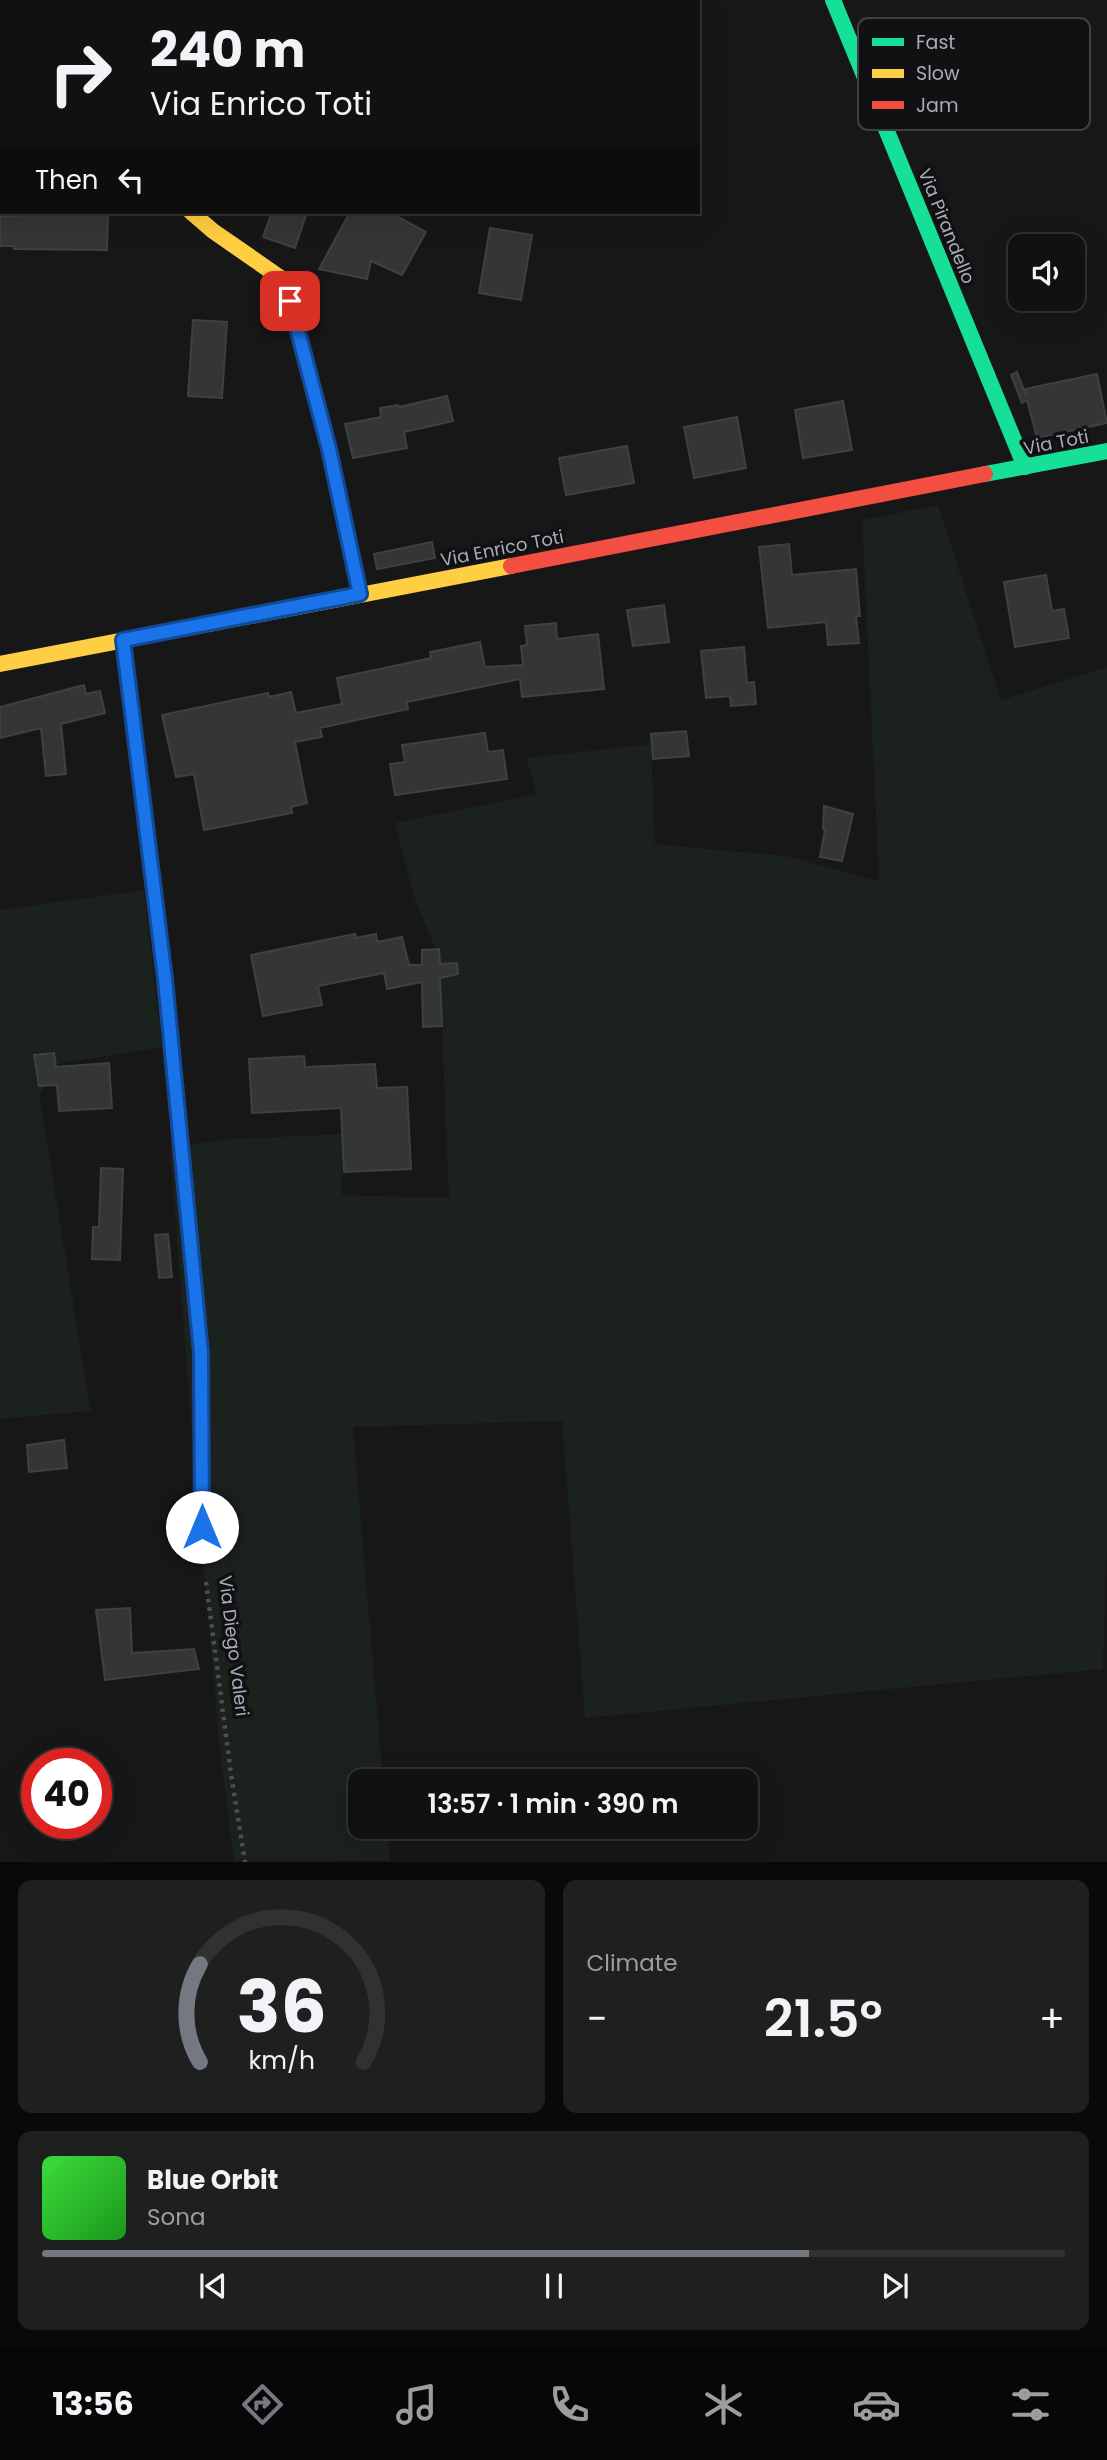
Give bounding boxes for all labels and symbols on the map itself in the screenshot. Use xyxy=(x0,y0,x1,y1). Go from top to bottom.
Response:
legend xyxy=(858,18,1090,130)
text: Fast xyxy=(916,29,955,56)
text: Slow xyxy=(916,60,960,87)
text: Jam xyxy=(916,92,958,119)
street label: Via Pirandello xyxy=(912,165,982,287)
pin xyxy=(260,271,320,331)
street label: Via Toti xyxy=(1021,423,1091,461)
street label: Via Enrico Toti xyxy=(438,524,566,572)
position arrow xyxy=(165,1490,239,1564)
street label: Via Diego Valeri xyxy=(213,1574,255,1718)
speed limit sign: 40 xyxy=(21,1748,112,1839)

